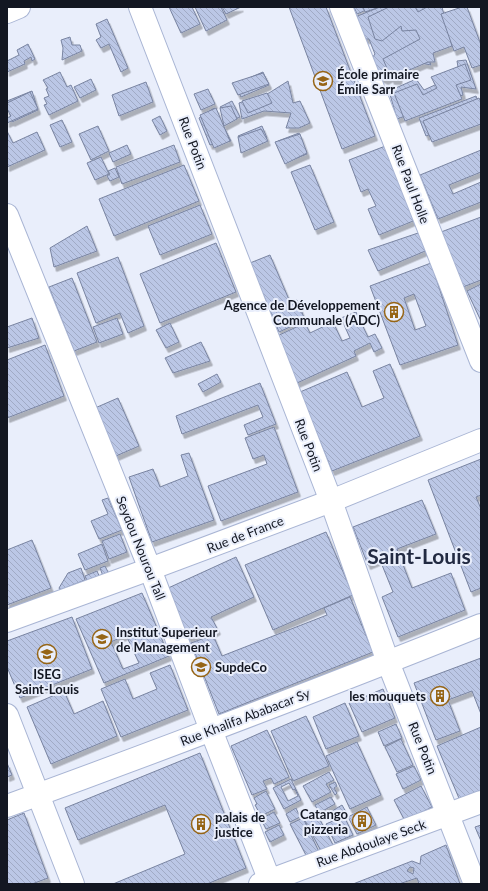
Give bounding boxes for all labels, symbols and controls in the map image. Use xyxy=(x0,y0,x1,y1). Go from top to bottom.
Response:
place label: École primaire Émile Sarr xyxy=(337,66,419,97)
school or university icon: École primaire Émile Sarr xyxy=(312,70,334,92)
street label: Rue Potin xyxy=(176,114,210,172)
street label: Rue Paul Holle xyxy=(389,142,433,226)
place label: Agence de Développement Communale (ADC) xyxy=(223,297,380,328)
building icon: Agence de Développement Communale (ADC) xyxy=(383,301,405,323)
street label: Rue Potin xyxy=(292,416,326,474)
street label: Seydou Nourou Tall xyxy=(113,494,169,602)
street label: Rue de France xyxy=(204,512,286,556)
district label: Saint-Louis xyxy=(367,543,471,568)
place label: Institut Superieur de Management xyxy=(116,624,217,655)
school or university icon: Institut Superieur de Management xyxy=(91,628,113,650)
school or university icon: ISEG Saint-Louis xyxy=(36,643,58,665)
school or university icon: SupdeCo xyxy=(190,656,212,678)
place label: SupdeCo xyxy=(215,659,267,675)
place label: ISEG Saint-Louis xyxy=(15,666,79,697)
street label: Rue Khalifa Ababacar Sy xyxy=(178,685,312,749)
building icon: les mouquets xyxy=(429,685,451,707)
place label: les mouquets xyxy=(349,688,426,704)
street label: Rue Potin xyxy=(405,719,441,777)
place label: Catango pizzeria xyxy=(300,806,349,837)
place label: palais de justice xyxy=(214,809,265,840)
building icon: Catango pizzeria xyxy=(351,810,373,832)
building icon: palais de justice xyxy=(190,813,212,835)
street label: Rue Abdoulaye Seck xyxy=(314,816,428,870)

